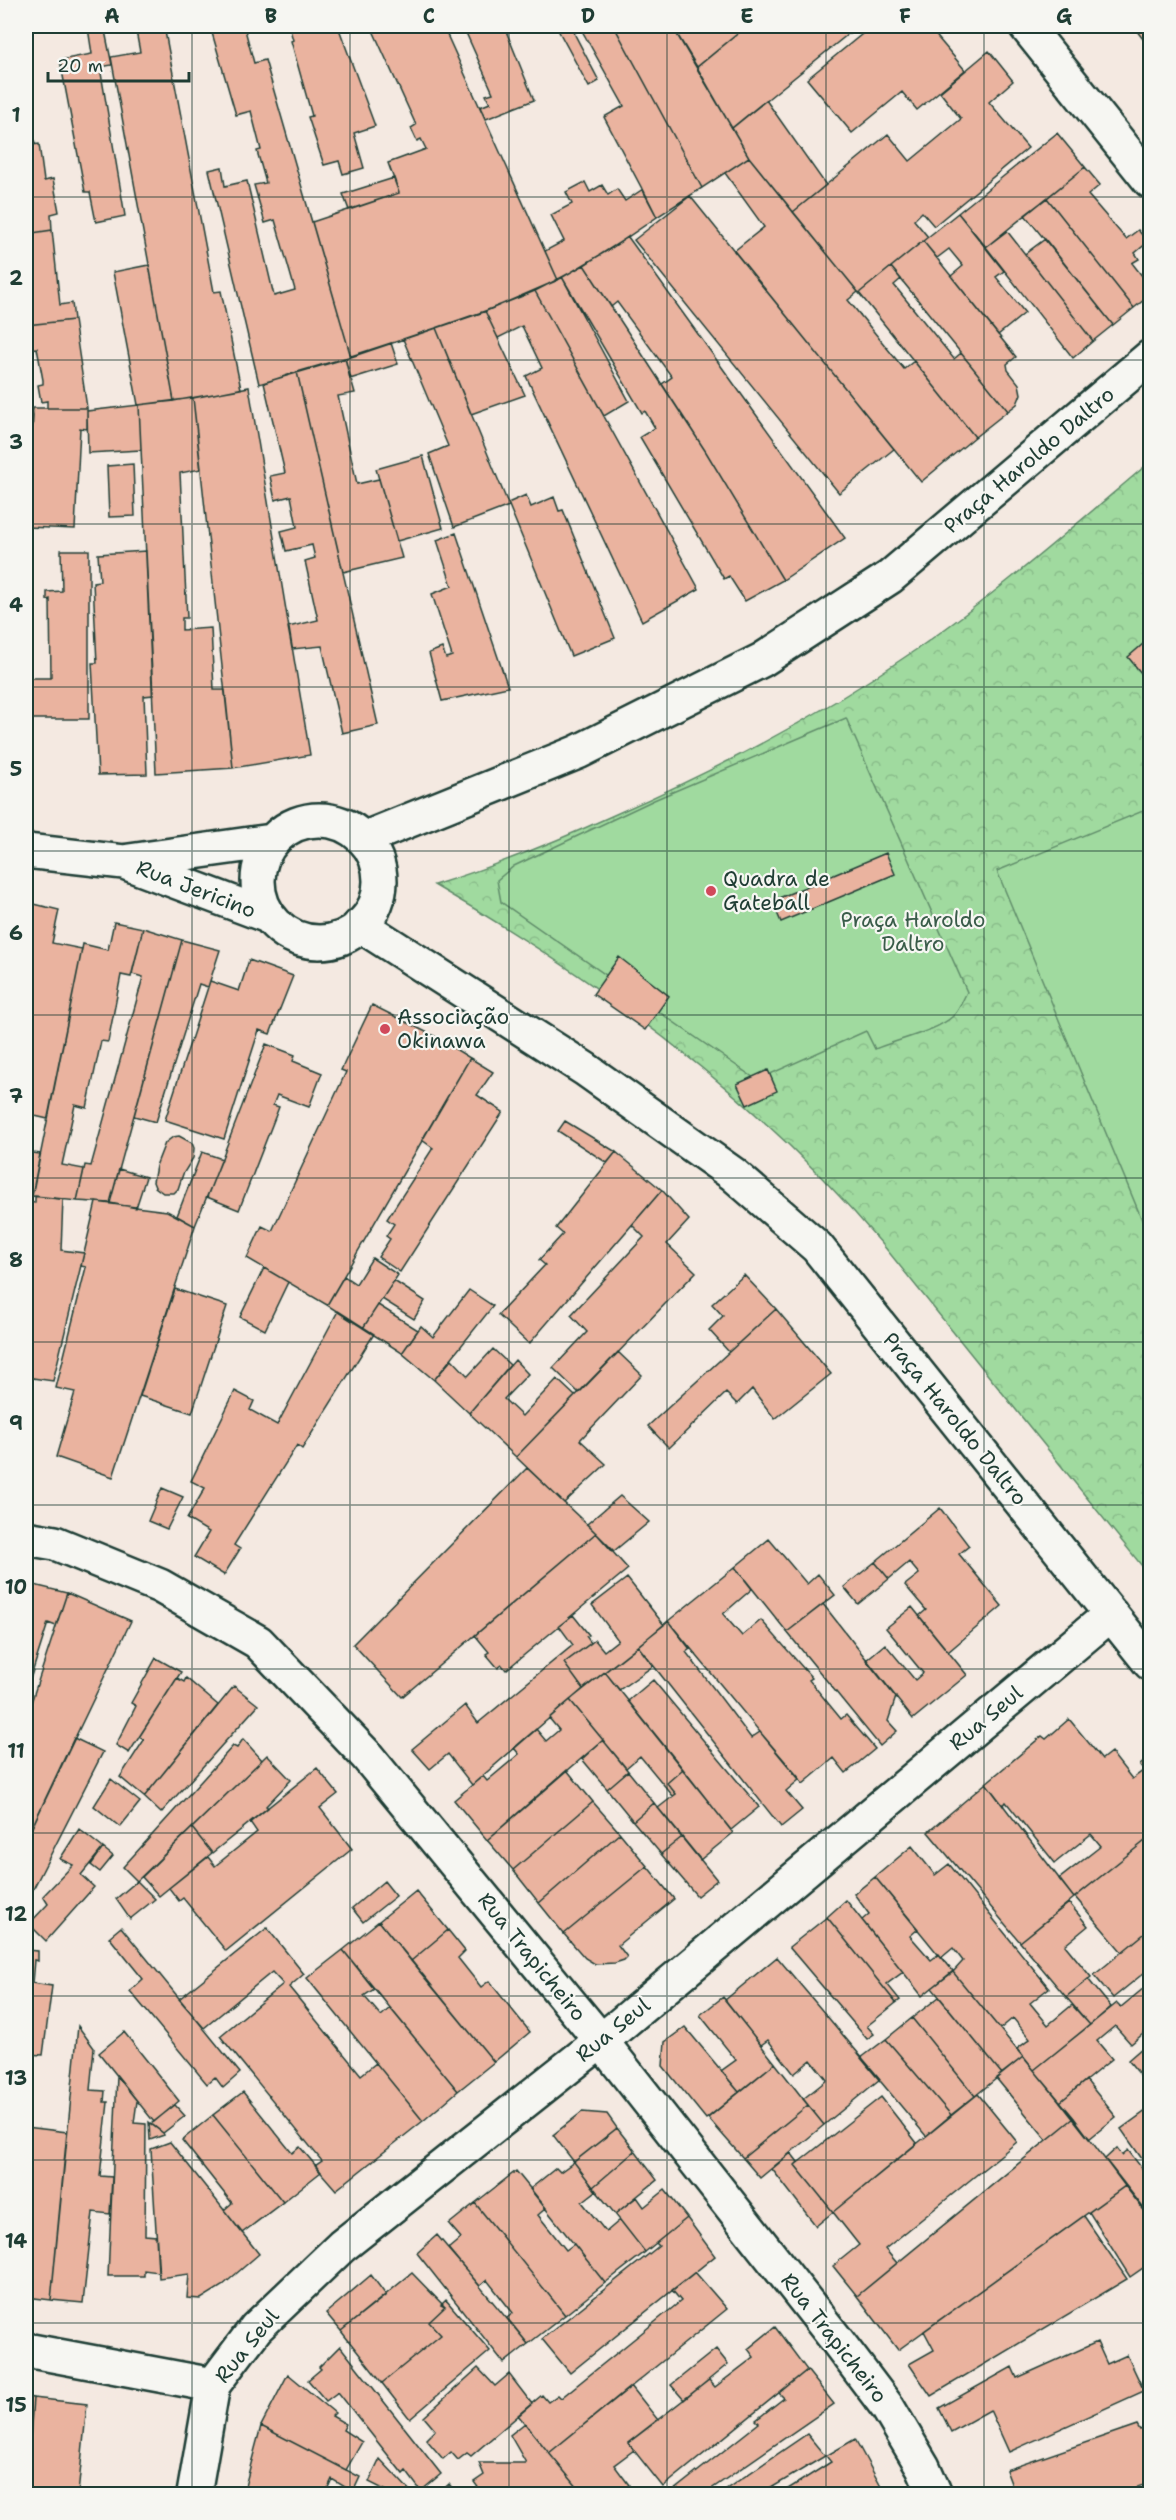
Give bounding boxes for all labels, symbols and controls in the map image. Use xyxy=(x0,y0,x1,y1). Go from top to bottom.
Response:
text: A xyxy=(104,3,120,29)
text: B xyxy=(265,3,277,29)
text: C xyxy=(423,3,435,29)
text: D xyxy=(581,3,595,29)
text: E xyxy=(740,3,754,29)
text: F xyxy=(899,3,911,29)
text: G xyxy=(1056,3,1072,29)
scale bar xyxy=(48,45,189,83)
text: 20 m xyxy=(57,54,103,78)
text: 1 xyxy=(11,102,21,128)
text: 2 xyxy=(9,265,23,291)
street label: Praça Haroldo Daltro xyxy=(938,380,1120,540)
text: 3 xyxy=(9,429,23,455)
text: 4 xyxy=(9,592,23,618)
text: 5 xyxy=(10,756,22,782)
street label: Rua Jericino xyxy=(132,853,260,925)
place label: Quadra de Gateball xyxy=(723,865,830,917)
marker: Quadra de Gateball xyxy=(704,884,718,898)
park label: Praça Haroldo Daltro xyxy=(841,906,985,958)
text: 6 xyxy=(9,920,23,946)
place label: Associação Okinawa xyxy=(397,1003,509,1055)
marker: Associação Okinawa xyxy=(378,1022,392,1036)
text: 7 xyxy=(9,1083,23,1109)
text: 8 xyxy=(9,1247,23,1273)
street label: Praça Haroldo Daltro xyxy=(876,1327,1034,1511)
text: 9 xyxy=(9,1410,23,1436)
text: 10 xyxy=(5,1574,27,1600)
street label: Rua Seul xyxy=(943,1679,1029,1757)
text: 11 xyxy=(7,1738,25,1764)
street label: Rua Trapicheiro xyxy=(471,1887,593,2027)
text: 12 xyxy=(5,1901,27,1927)
street label: Rua Seul xyxy=(570,1991,656,2069)
text: 13 xyxy=(5,2065,27,2091)
text: 14 xyxy=(5,2228,27,2254)
street label: Rua Trapicheiro xyxy=(774,2267,894,2409)
street label: Rua Seul xyxy=(208,2303,286,2389)
text: 15 xyxy=(5,2392,27,2418)

